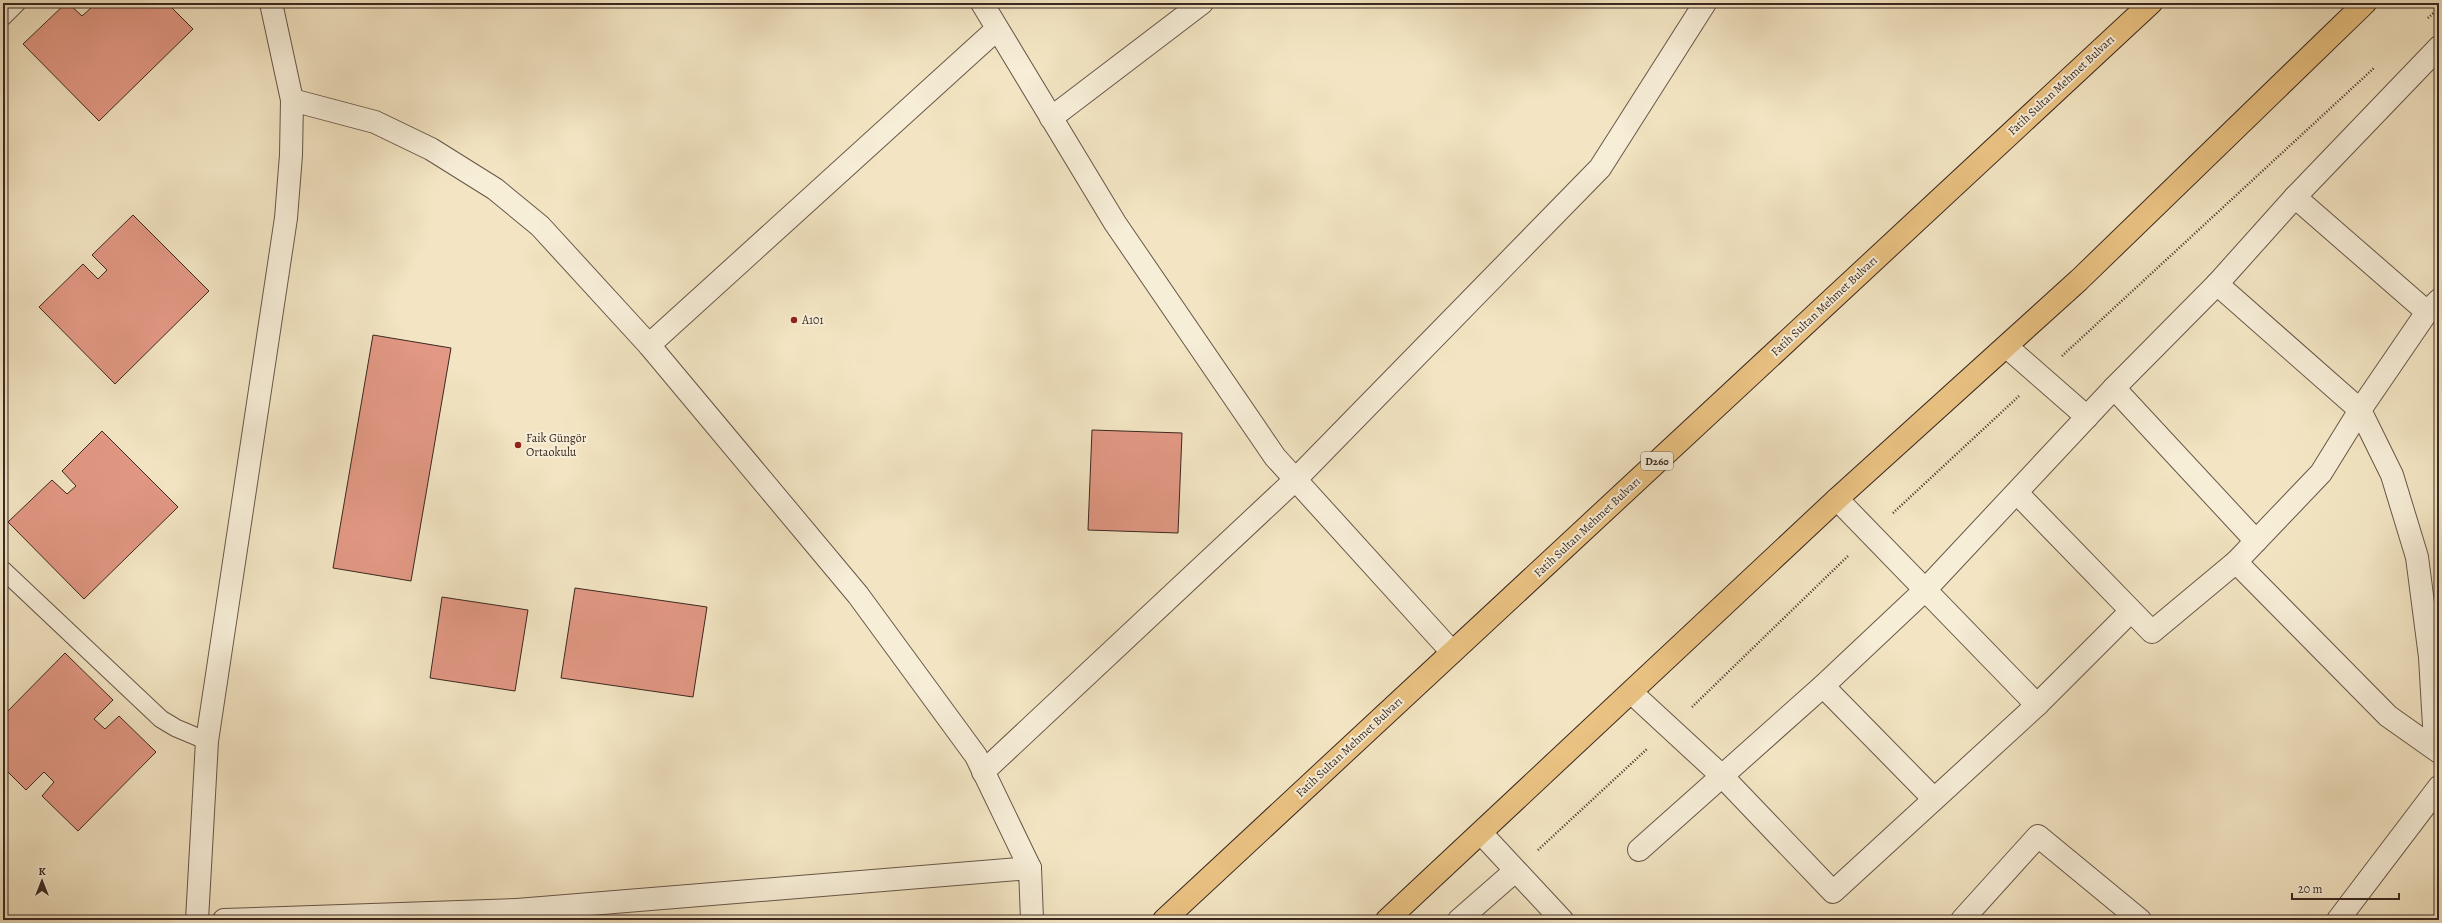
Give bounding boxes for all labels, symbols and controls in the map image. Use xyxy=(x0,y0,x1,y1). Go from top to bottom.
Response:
street label: Fatih Sultan Mehmet Bulvarı xyxy=(2004,31,2118,139)
street label: Fatih Sultan Mehmet Bulvarı xyxy=(1767,252,1881,360)
place label: A101 xyxy=(801,312,824,328)
marker: A101 xyxy=(789,315,799,325)
place label: Faik Güngör Ortaokulu xyxy=(526,430,587,460)
marker: Faik Güngör Ortaokulu xyxy=(513,440,523,450)
road number: D260 xyxy=(1641,452,1673,470)
street label: Fatih Sultan Mehmet Bulvarı xyxy=(1530,473,1644,581)
street label: Fatih Sultan Mehmet Bulvarı xyxy=(1292,693,1406,801)
north arrow xyxy=(22,861,62,901)
text: K xyxy=(38,864,46,879)
scale bar xyxy=(2292,875,2399,901)
text: 20 m xyxy=(2298,881,2322,897)

